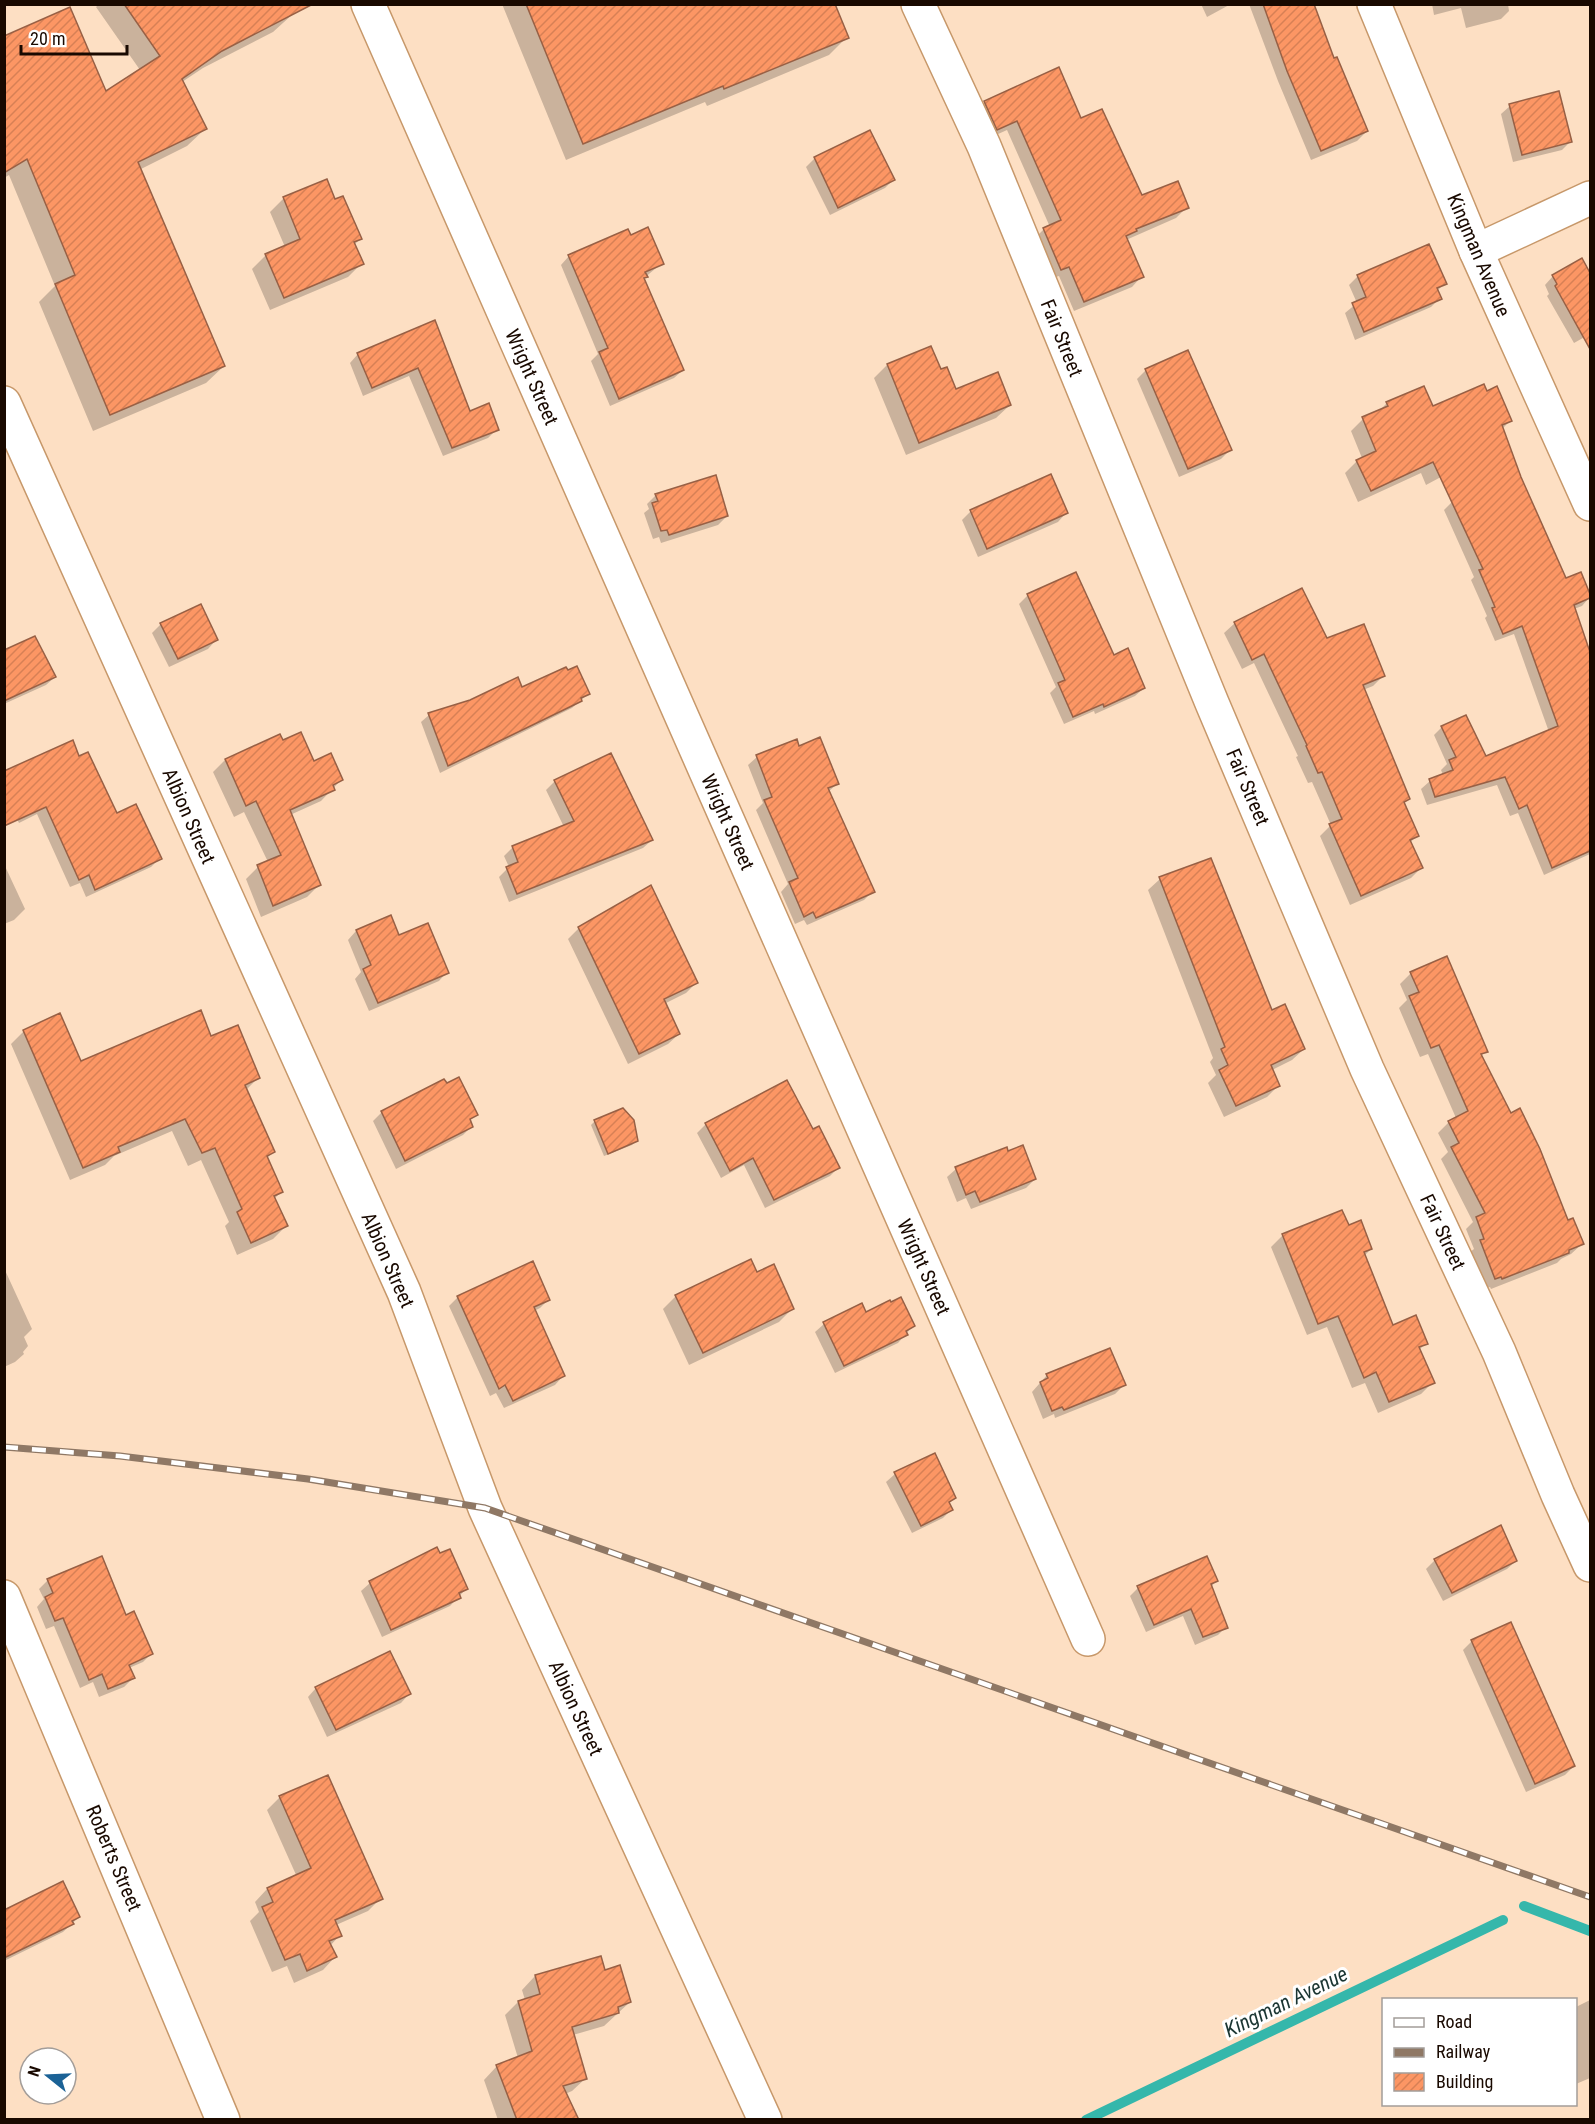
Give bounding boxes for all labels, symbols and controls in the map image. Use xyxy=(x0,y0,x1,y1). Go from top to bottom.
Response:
scale bar xyxy=(21,18,128,56)
text: 20 m xyxy=(30,28,65,49)
street label: Kingman Avenue xyxy=(1442,190,1516,320)
street label: Fair Street xyxy=(1036,296,1088,380)
street label: Wright Street xyxy=(500,325,564,429)
street label: Fair Street xyxy=(1221,745,1275,829)
street label: Albion Street xyxy=(157,765,221,867)
street label: Wright Street xyxy=(696,770,760,874)
street label: Fair Street xyxy=(1415,1190,1471,1274)
street label: Albion Street xyxy=(356,1209,420,1311)
street label: Wright Street xyxy=(892,1215,956,1319)
street label: Albion Street xyxy=(544,1657,608,1759)
street label: Roberts Street xyxy=(81,1801,147,1915)
water label: Kingman Avenue xyxy=(1220,1962,1352,2042)
legend xyxy=(1382,1998,1577,2106)
text: Road xyxy=(1436,2011,1472,2032)
text: Railway xyxy=(1436,2041,1491,2062)
north arrow xyxy=(18,2046,78,2106)
text: N xyxy=(24,2064,45,2079)
text: Building xyxy=(1436,2071,1493,2092)

